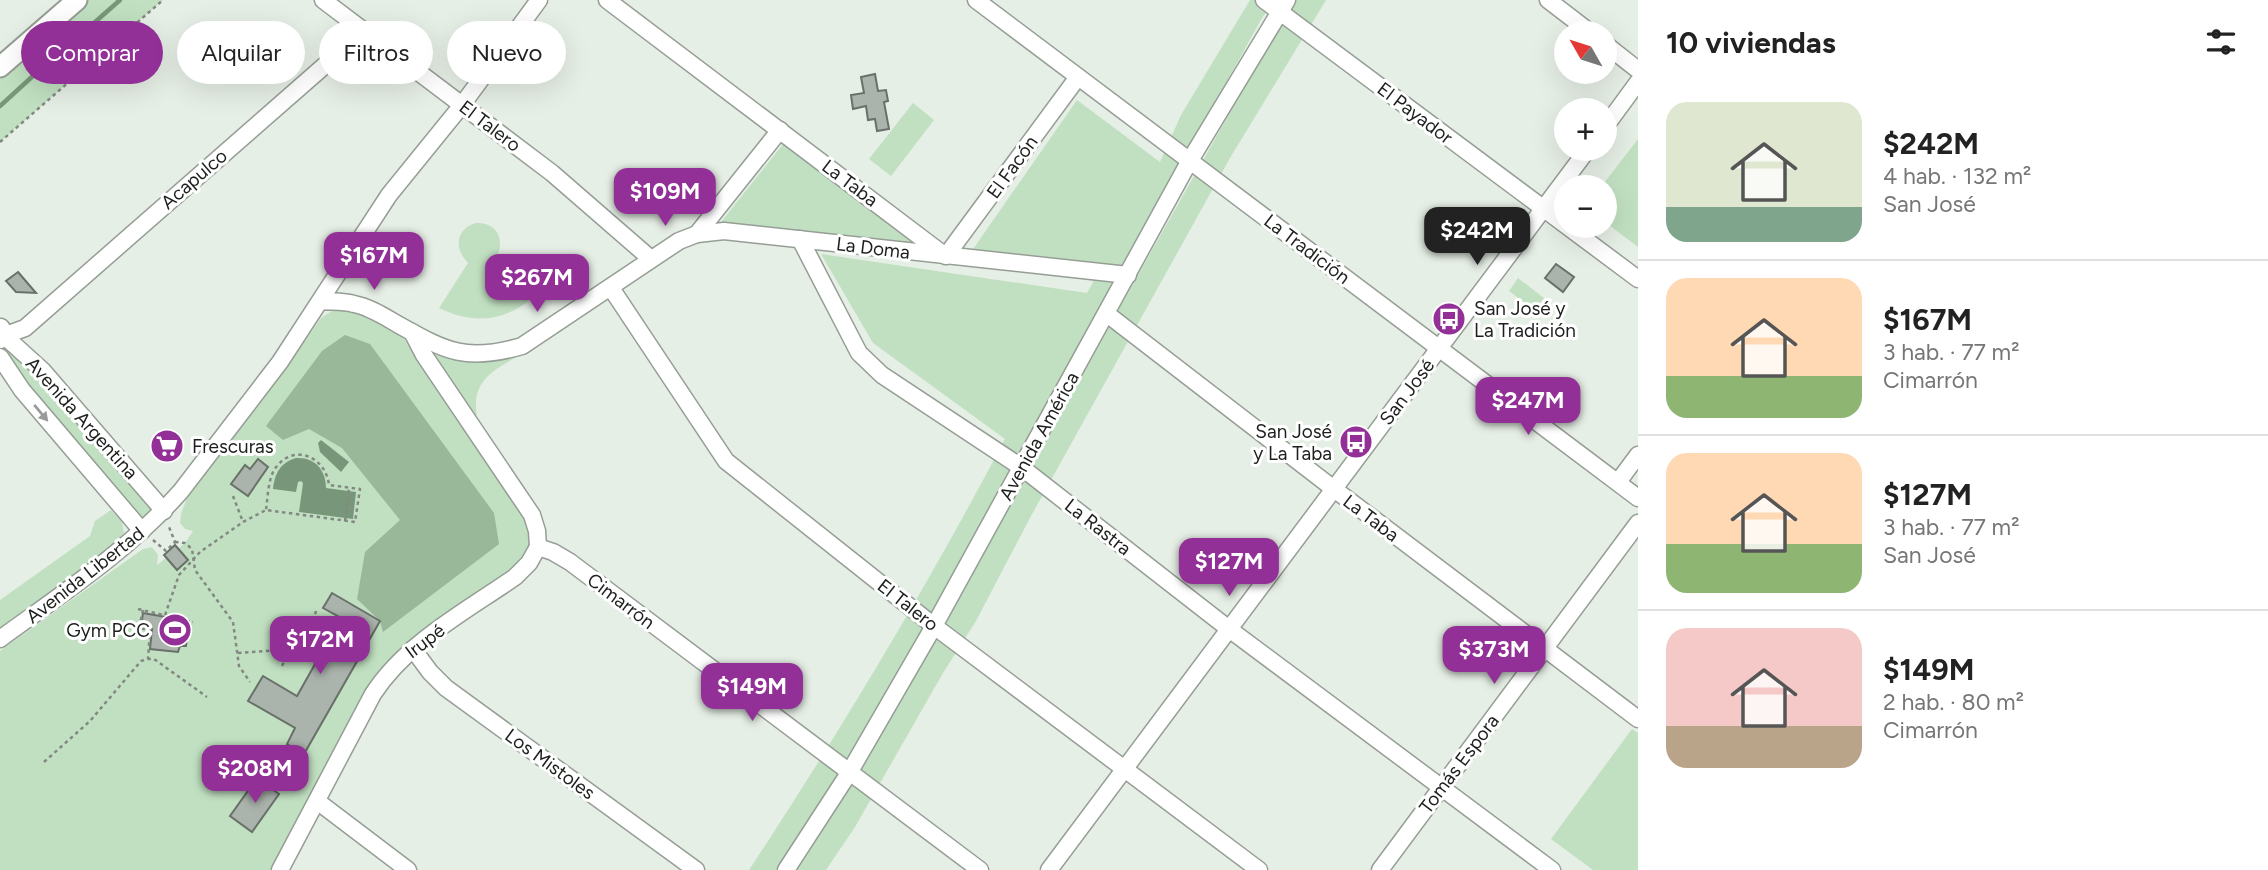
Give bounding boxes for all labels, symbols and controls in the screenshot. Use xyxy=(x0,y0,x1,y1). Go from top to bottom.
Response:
chip: Comprar xyxy=(21,21,163,84)
chip: Alquilar xyxy=(177,21,305,84)
chip: Filtros xyxy=(319,21,433,84)
chip: Nuevo xyxy=(447,21,566,84)
north arrow xyxy=(1554,21,1617,84)
map controls xyxy=(1554,21,1617,238)
icon: filters xyxy=(2202,23,2240,61)
text: 10 viviendas xyxy=(1666,24,1836,61)
street label: El Payador xyxy=(1373,77,1458,149)
street label: El Talero xyxy=(455,95,525,157)
button: + xyxy=(1554,98,1617,161)
text: $242M xyxy=(1883,125,1979,162)
icon: home xyxy=(1722,130,1806,214)
street label: El Facón xyxy=(982,131,1042,203)
street label: Acapulco xyxy=(156,144,232,214)
street label: La Taba xyxy=(817,155,883,211)
text: 4 hab. · 132 m² xyxy=(1883,162,2031,190)
pin: $109M xyxy=(616,168,714,228)
button: − xyxy=(1554,175,1617,238)
text: $109M xyxy=(630,177,700,205)
text: San José xyxy=(1883,190,1976,218)
pin: $242M xyxy=(1428,208,1526,267)
street label: La Tradición xyxy=(1259,209,1355,289)
text: $242M xyxy=(1440,216,1514,244)
pin: $167M xyxy=(325,232,423,292)
street label: La Doma xyxy=(835,232,911,264)
text: $167M xyxy=(340,241,408,269)
pin: $267M xyxy=(488,254,586,314)
text: $267M xyxy=(501,263,573,291)
place label: San José y La Tradición xyxy=(1474,297,1576,342)
bus stop icon: San José y La Tradición xyxy=(1430,300,1468,338)
text: $167M xyxy=(1883,301,1972,338)
icon: home xyxy=(1722,306,1806,390)
text: 3 hab. · 77 m² xyxy=(1883,338,2019,366)
street label: Avenida Argentina xyxy=(21,352,143,484)
street label: San José xyxy=(1375,354,1439,430)
text: Cimarrón xyxy=(1883,366,1978,394)
street label: Avenida América xyxy=(994,368,1084,504)
pin: $247M xyxy=(1479,378,1577,437)
text: $247M xyxy=(1491,386,1565,414)
one-way arrow xyxy=(33,404,48,421)
place label: San José y La Taba xyxy=(1253,420,1332,465)
bus stop icon: San José y La Taba xyxy=(1337,423,1375,461)
supermarket icon: Frescuras xyxy=(148,427,186,465)
place label: Frescuras xyxy=(192,435,274,458)
text: $127M xyxy=(1883,476,1972,513)
icon: home xyxy=(1722,481,1806,565)
street label: La Taba xyxy=(1338,490,1404,546)
street label: La Rastra xyxy=(1060,494,1136,560)
text: 3 hab. · 77 m² xyxy=(1883,513,2019,541)
street label: Avenida Libertad xyxy=(21,522,149,628)
pin: $127M xyxy=(1180,538,1278,598)
text: San José xyxy=(1883,541,1976,569)
text: $127M xyxy=(1195,547,1263,575)
street label: Cimarrón xyxy=(583,568,659,634)
street label: El Talero xyxy=(873,574,943,636)
sports icon: Gym PCC xyxy=(156,611,194,649)
pin: $172M xyxy=(271,616,369,676)
place label: Gym PCC xyxy=(66,619,150,642)
street label: Irupé xyxy=(401,619,449,663)
text: $172M xyxy=(286,625,354,653)
pin: $373M xyxy=(1445,626,1543,686)
text: $373M xyxy=(1459,635,1529,663)
text: $149M xyxy=(1883,651,1974,688)
icon: home xyxy=(1722,656,1806,740)
pin: $149M xyxy=(703,664,801,723)
text: $149M xyxy=(717,672,787,700)
text: 2 hab. · 80 m² xyxy=(1883,688,2024,716)
street label: Tomás Espora xyxy=(1414,710,1504,818)
text: Cimarrón xyxy=(1883,716,1978,744)
street label: Los Mistoles xyxy=(501,724,599,804)
pin: $208M xyxy=(206,746,304,805)
text: $208M xyxy=(218,754,292,782)

